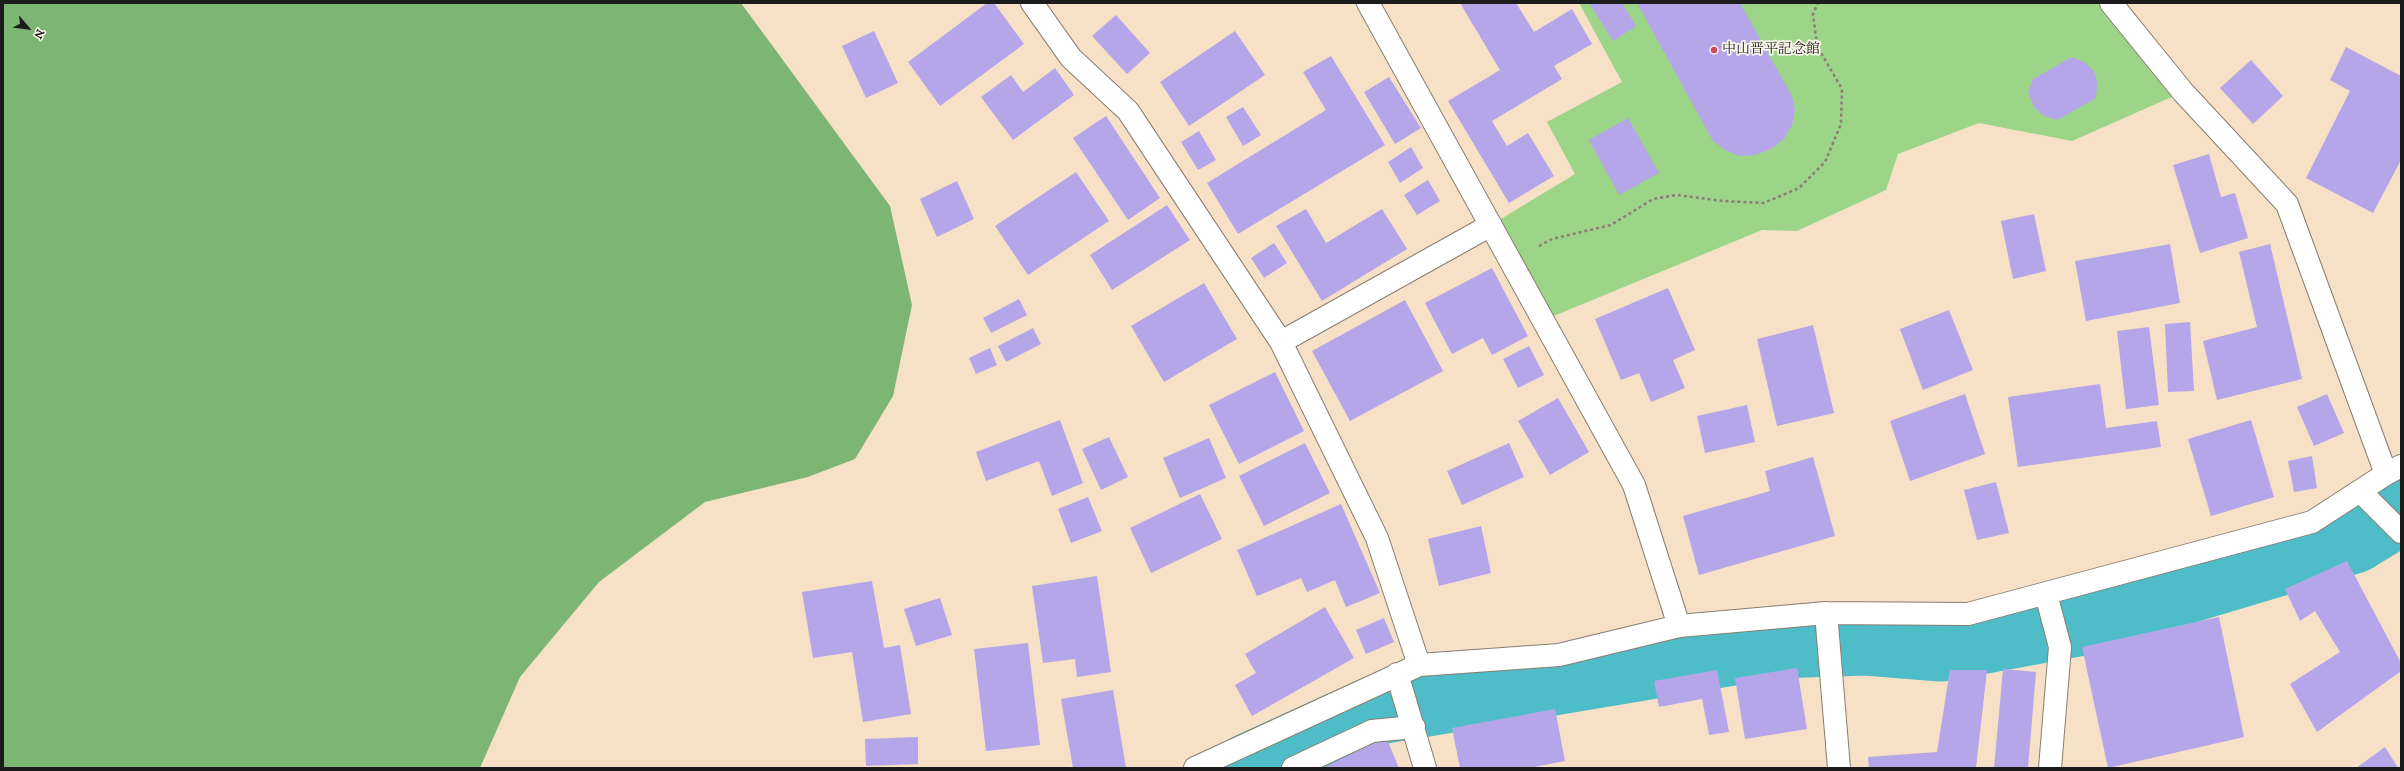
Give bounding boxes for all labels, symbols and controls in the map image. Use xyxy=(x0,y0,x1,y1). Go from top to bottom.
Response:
north arrow xyxy=(8,8,48,48)
text: N xyxy=(30,26,47,41)
place label: 中山晋平記念館 xyxy=(1722,42,1820,58)
marker: 中山晋平記念館 xyxy=(1709,45,1719,55)

